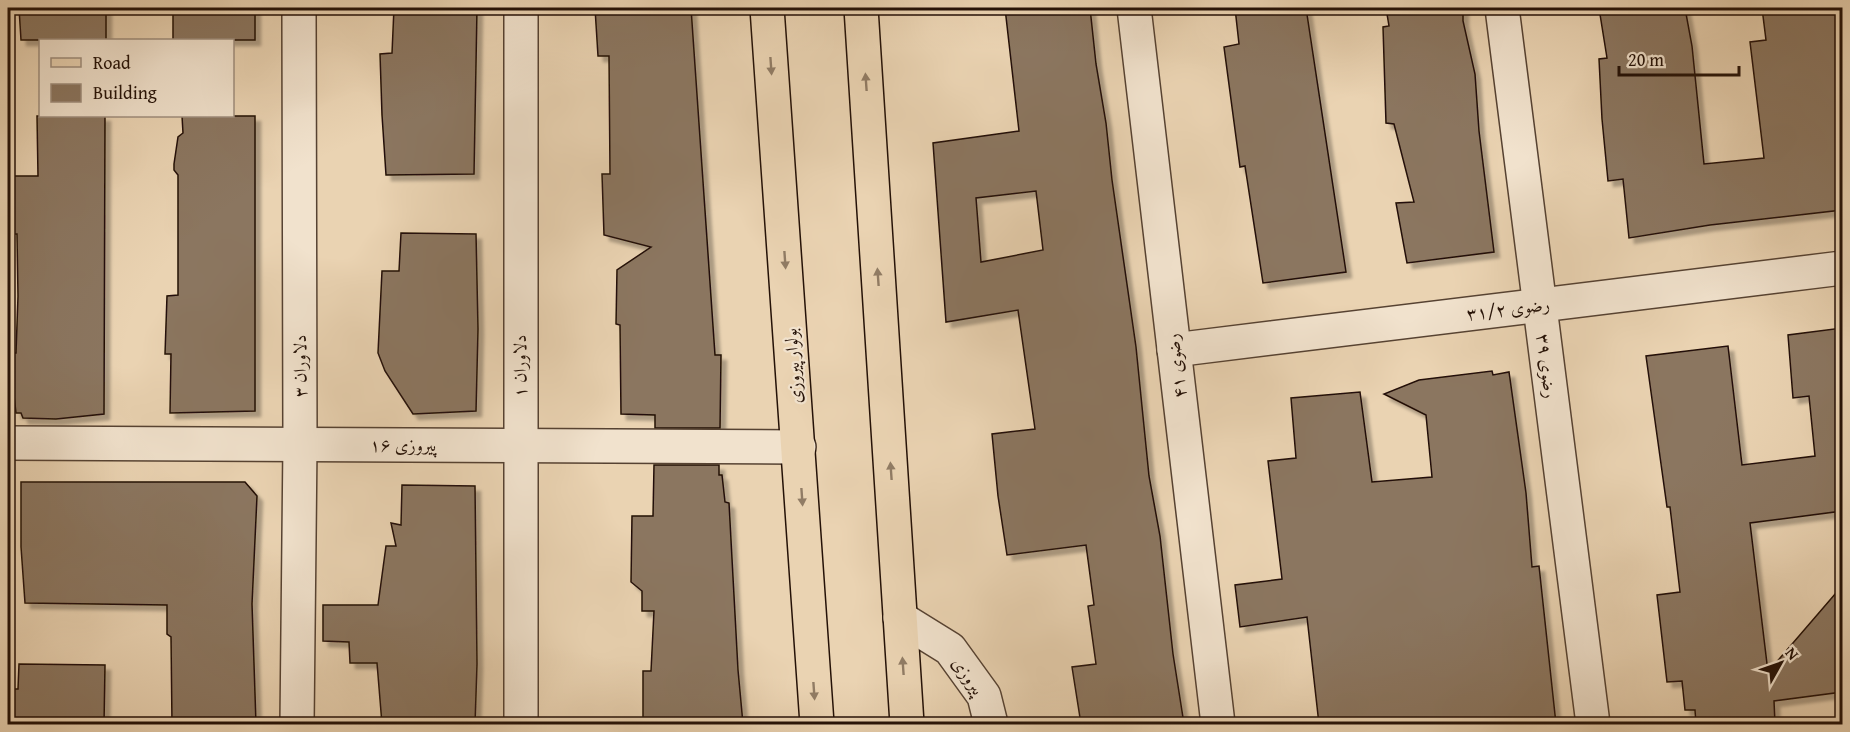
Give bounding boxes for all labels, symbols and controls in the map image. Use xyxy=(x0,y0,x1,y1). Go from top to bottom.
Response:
legend xyxy=(39,39,234,117)
scale bar xyxy=(1619,39,1739,77)
text: 20 m xyxy=(1628,46,1664,73)
text: Road xyxy=(93,49,131,76)
one-way arrow xyxy=(767,56,776,75)
one-way arrow xyxy=(861,73,871,92)
text: Building xyxy=(93,79,157,106)
one-way arrow xyxy=(781,251,790,270)
one-way arrow xyxy=(874,267,883,286)
street label: رضوی ۳۱/۲ xyxy=(1465,290,1551,327)
street label: بولوار پیروزی xyxy=(776,327,809,405)
street label: رضوی ۴۱ xyxy=(1158,332,1193,400)
street label: رضوی ۳۹ xyxy=(1530,332,1565,400)
street label: دلاوران ۳ xyxy=(286,335,313,397)
street label: دلاوران ۱ xyxy=(506,335,533,397)
street label: پیروزی ۱۶ xyxy=(370,431,438,458)
one-way arrow xyxy=(886,462,895,481)
one-way arrow xyxy=(797,487,807,506)
north arrow xyxy=(1751,633,1811,693)
text: N xyxy=(1780,642,1805,665)
street label: پیروزی xyxy=(945,651,992,702)
one-way arrow xyxy=(898,657,908,676)
one-way arrow xyxy=(810,682,819,701)

